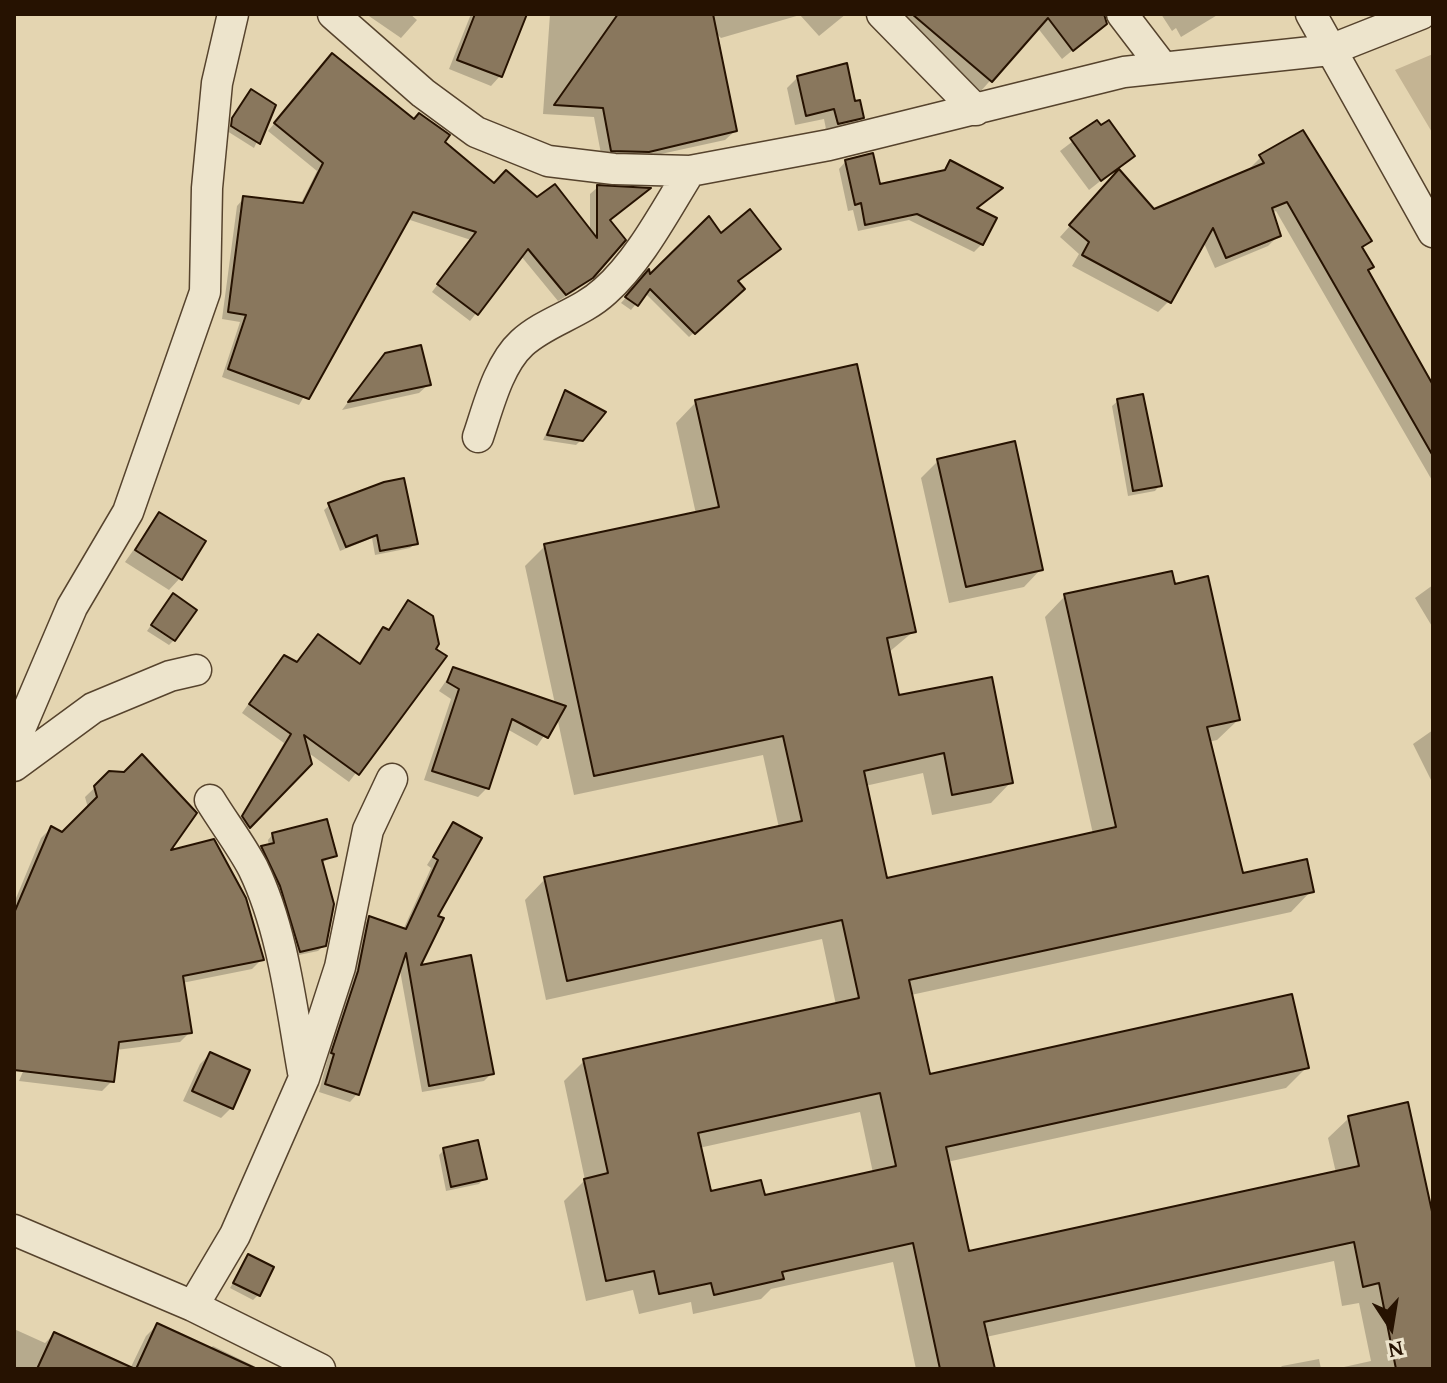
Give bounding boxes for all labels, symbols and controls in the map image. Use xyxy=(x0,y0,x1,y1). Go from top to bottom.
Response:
north arrow xyxy=(1351,1287,1431,1367)
text: N xyxy=(1385,1333,1407,1368)

